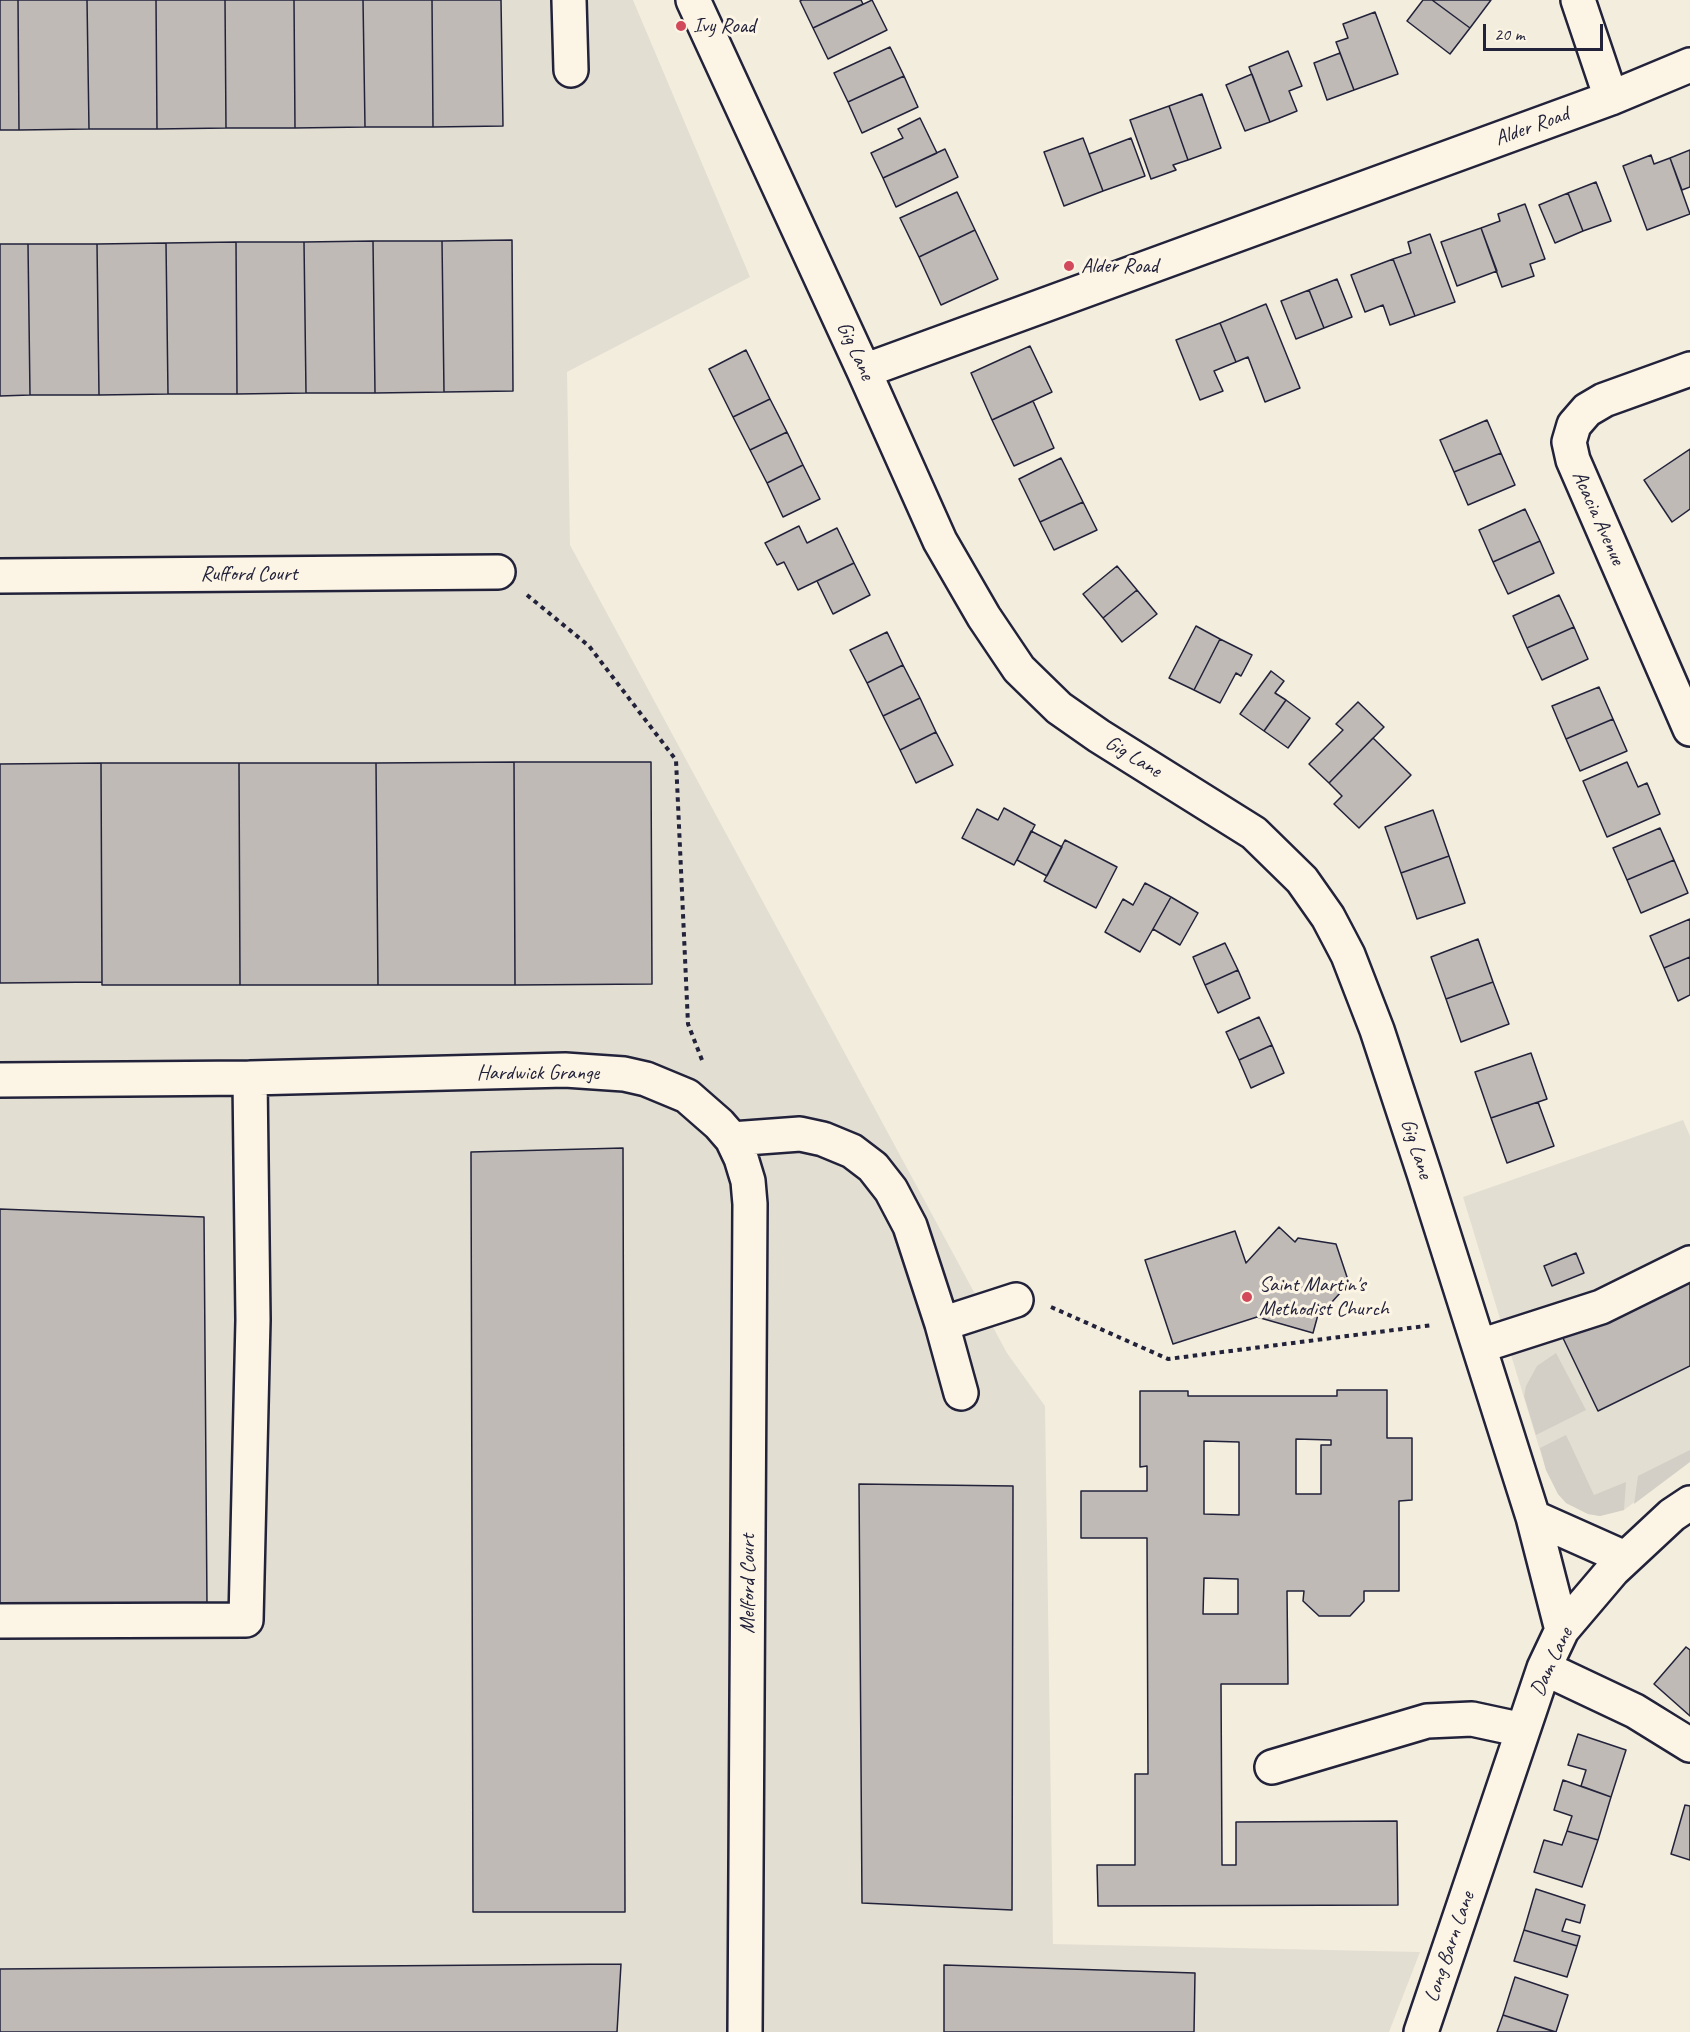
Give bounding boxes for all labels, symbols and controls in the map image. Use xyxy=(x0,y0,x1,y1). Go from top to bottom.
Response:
scale bar xyxy=(1486,12,1606,50)
place label: Ivy Road xyxy=(693,13,755,39)
marker: Ivy Road xyxy=(674,19,688,33)
text: 20 m xyxy=(1494,23,1525,45)
street label: Alder Road xyxy=(1492,102,1572,152)
place label: Alder Road xyxy=(1081,253,1158,279)
marker: Alder Road xyxy=(1062,259,1076,273)
street label: Gig Lane xyxy=(831,318,879,384)
street label: Acacia Avenue xyxy=(1566,467,1630,569)
street label: Rufford Court xyxy=(201,561,297,587)
street label: Gig Lane xyxy=(1100,730,1166,784)
street label: Hardwick Grange xyxy=(477,1060,599,1086)
street label: Gig Lane xyxy=(1395,1116,1437,1182)
place label: Saint Martin's Methodist Church xyxy=(1259,1272,1389,1322)
marker: Saint Martin's Methodist Church xyxy=(1240,1290,1254,1304)
street label: Melford Court xyxy=(735,1534,761,1634)
street label: Dam Lane xyxy=(1525,1624,1579,1700)
street label: Long Barn Lane xyxy=(1419,1889,1481,2005)

